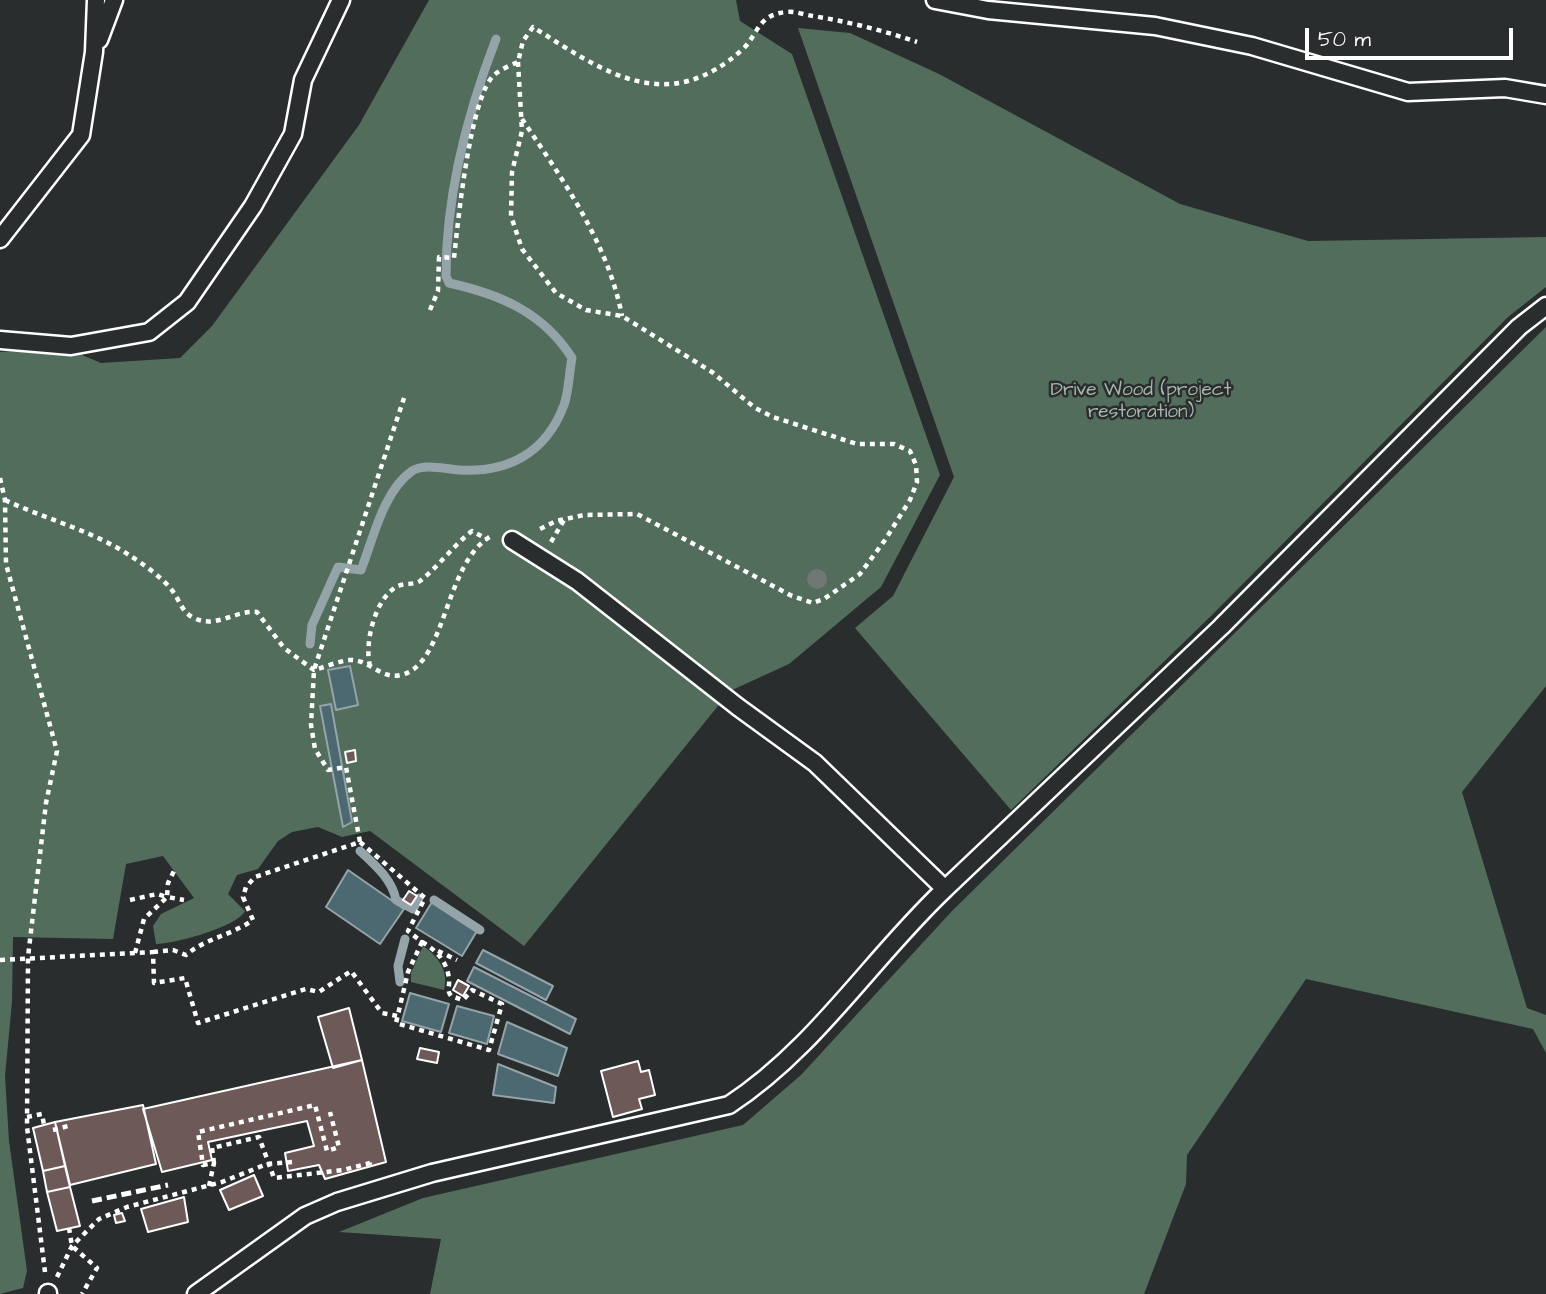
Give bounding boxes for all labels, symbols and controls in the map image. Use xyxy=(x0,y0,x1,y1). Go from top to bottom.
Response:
scale bar xyxy=(1308,14,1516,58)
text: 50 m xyxy=(1318,25,1371,54)
park label: Drive Wood (project restoration) xyxy=(1051,380,1231,424)

